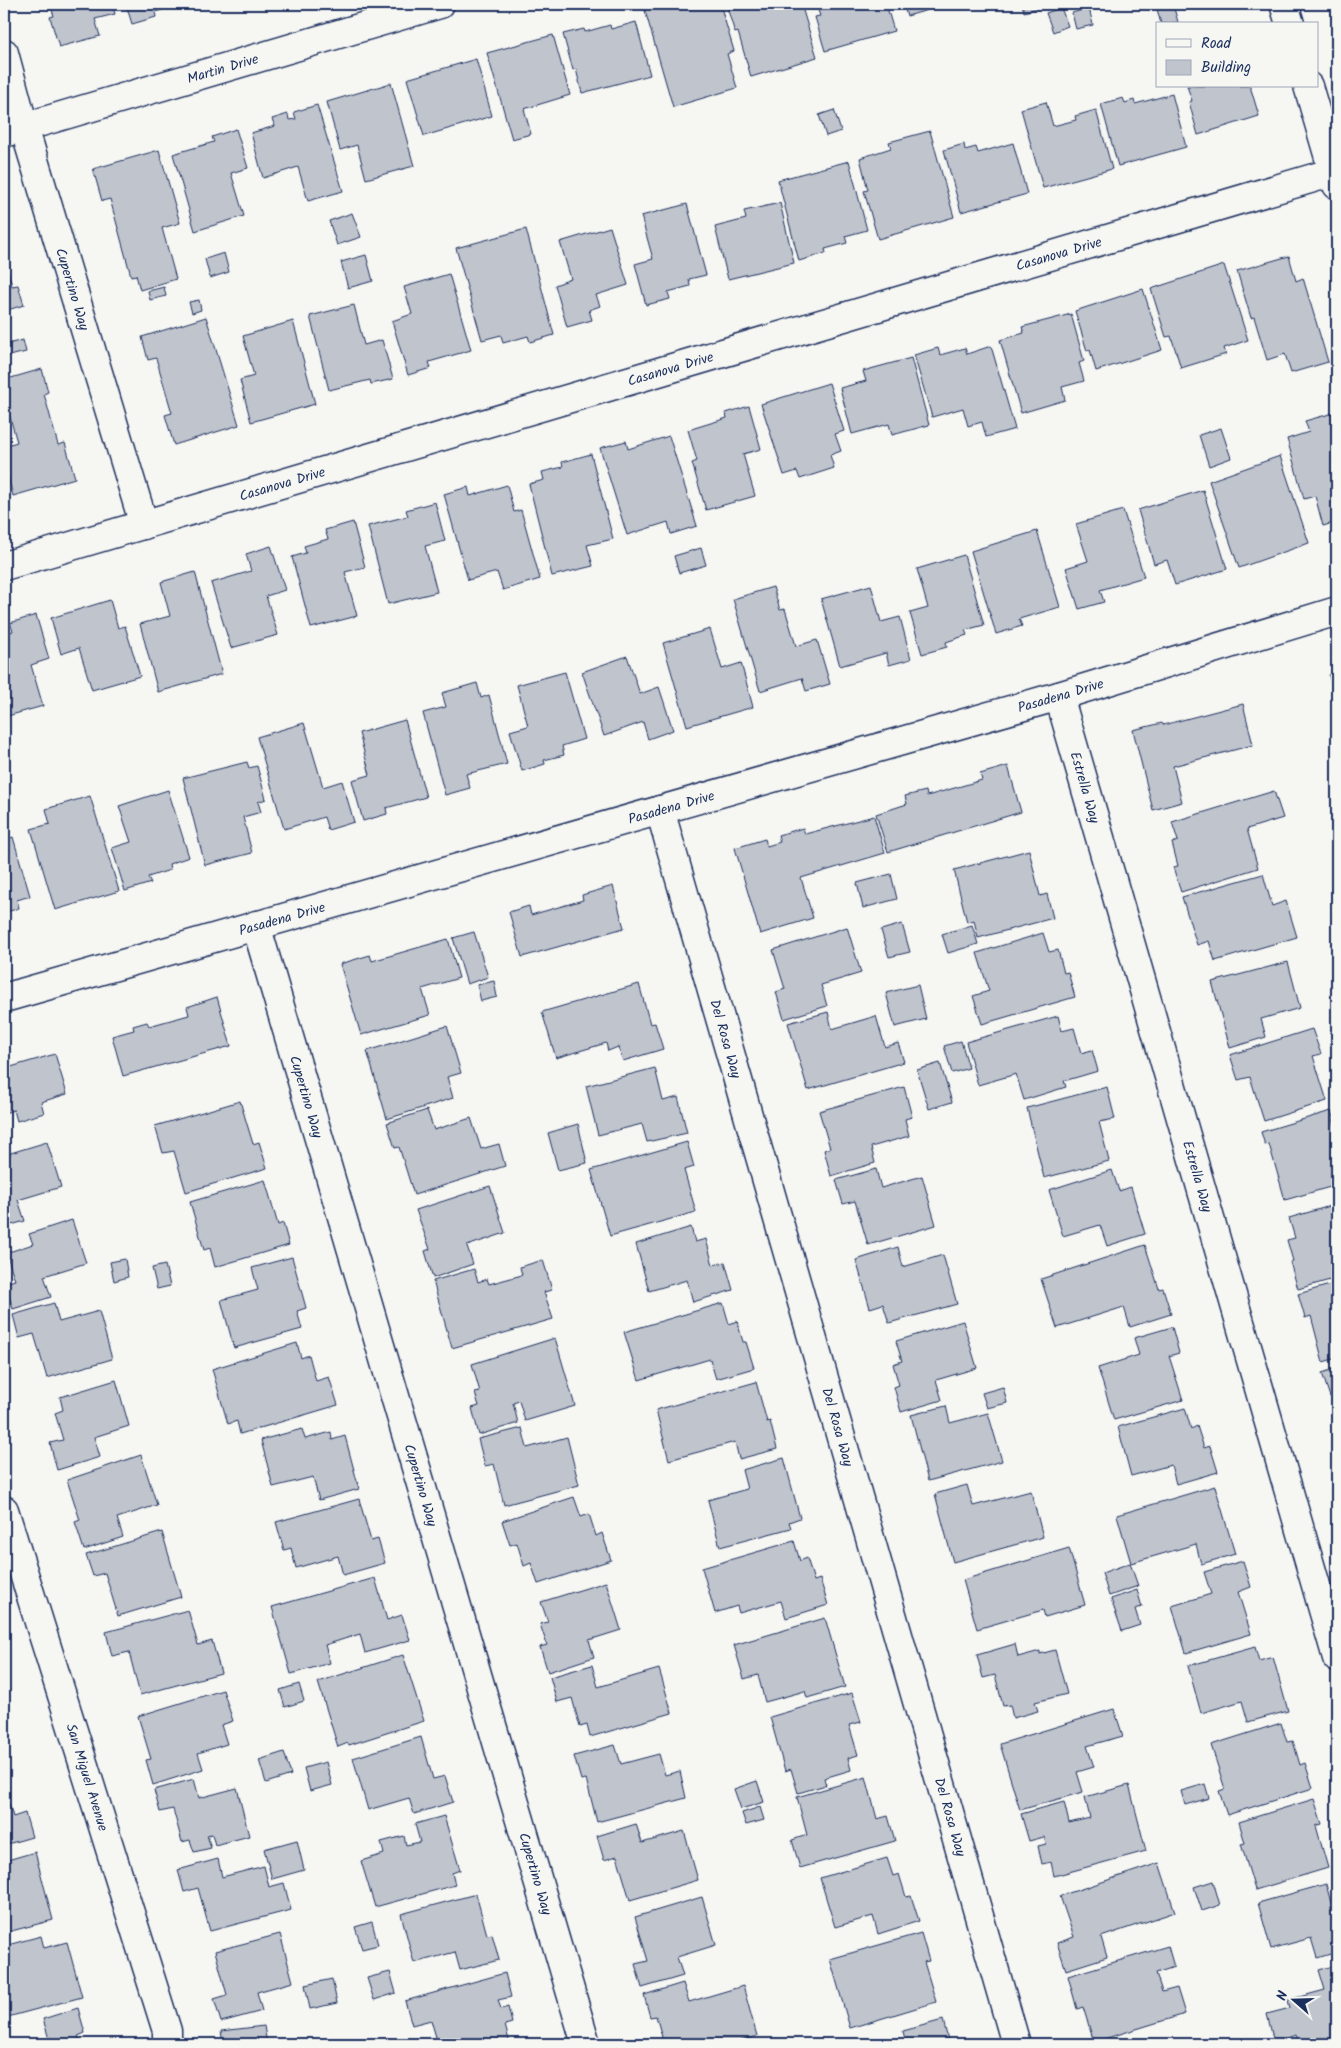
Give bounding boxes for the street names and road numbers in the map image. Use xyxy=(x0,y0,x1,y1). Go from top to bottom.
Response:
street label: Martin Drive xyxy=(185,48,262,90)
street label: Casanova Drive xyxy=(1013,231,1105,278)
street label: Cupertino Way xyxy=(49,246,95,334)
street label: Casanova Drive xyxy=(625,346,717,393)
street label: Casanova Drive xyxy=(237,461,329,508)
street label: Pasadena Drive xyxy=(1015,673,1107,719)
street label: Estrella Way xyxy=(1064,749,1105,826)
street label: Pasadena Drive xyxy=(626,785,718,831)
street label: Pasadena Drive xyxy=(236,896,329,942)
street label: Del Rosa Way xyxy=(703,997,747,1081)
street label: Cupertino Way xyxy=(283,1053,328,1141)
street label: Estrella Way xyxy=(1176,1138,1218,1216)
street label: Del Rosa Way xyxy=(815,1385,859,1470)
street label: Cupertino Way xyxy=(398,1442,443,1530)
street label: San Miguel Avenue xyxy=(60,1721,114,1835)
street label: Del Rosa Way xyxy=(928,1775,971,1860)
street label: Cupertino Way xyxy=(512,1830,557,1918)

